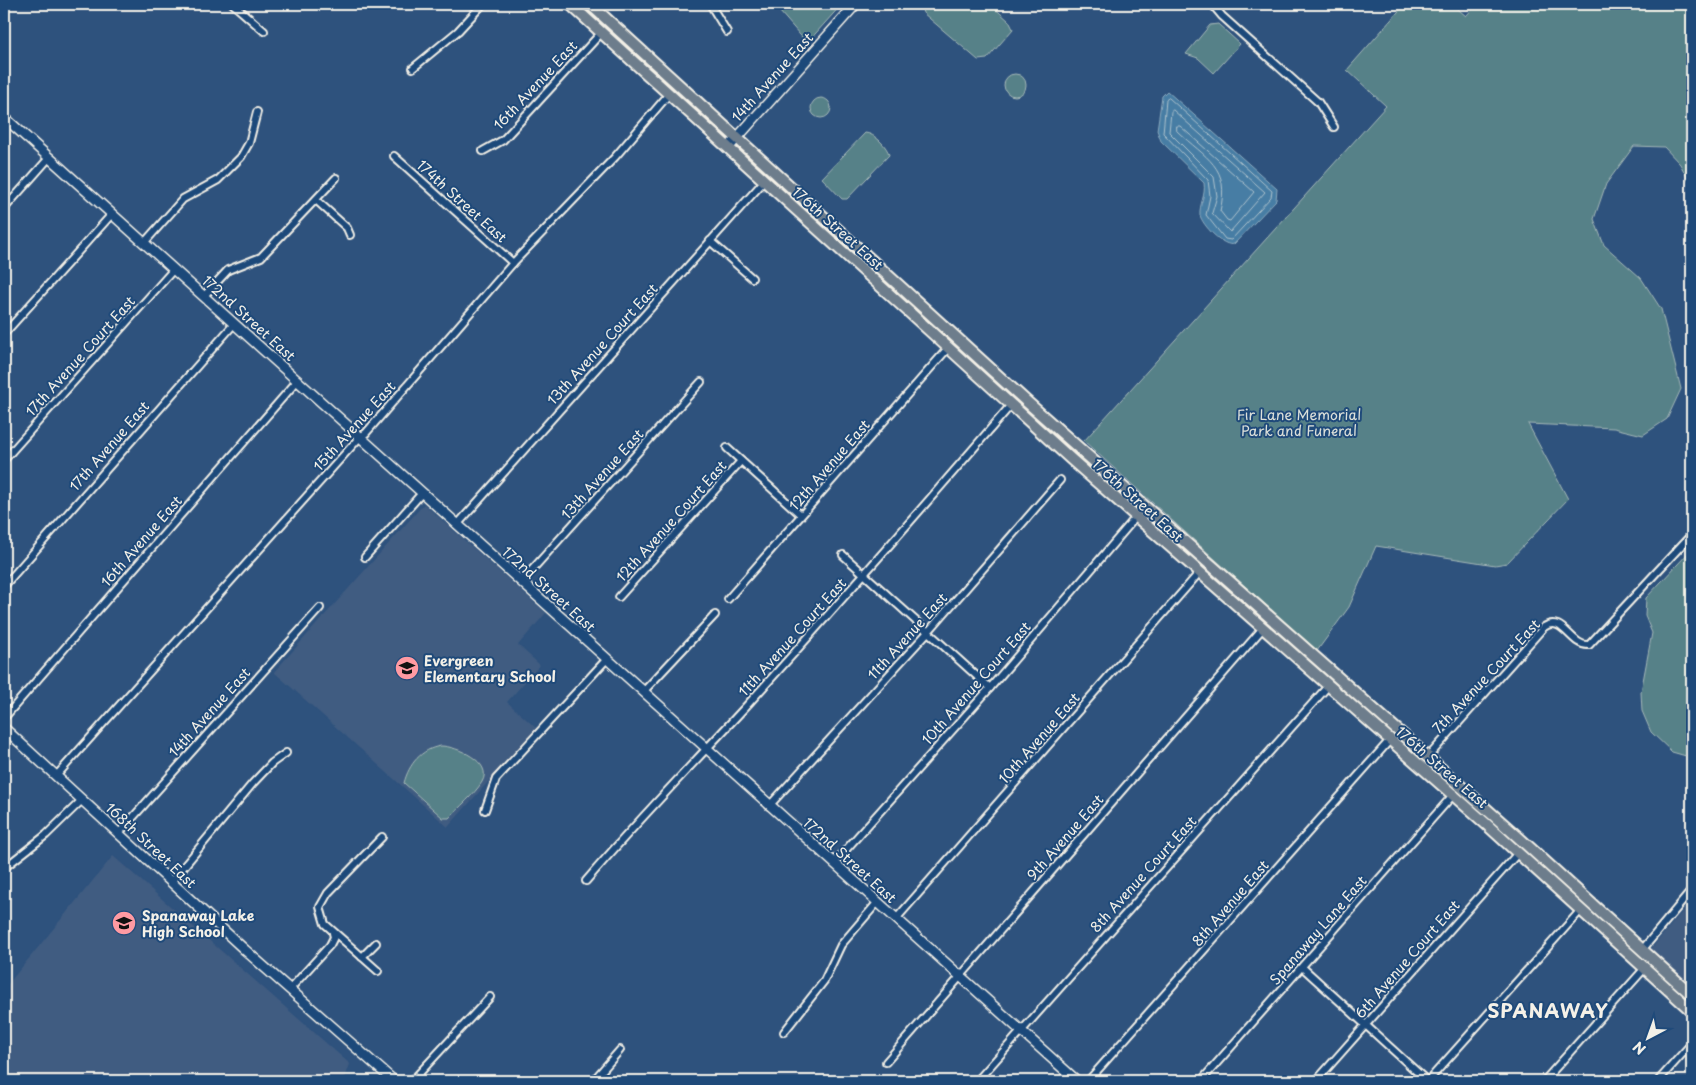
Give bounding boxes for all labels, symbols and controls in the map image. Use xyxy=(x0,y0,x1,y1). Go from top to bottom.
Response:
street label: 14th Avenue East xyxy=(726,27,818,126)
street label: 16th Avenue East xyxy=(488,35,582,134)
street label: 174th Street East xyxy=(412,155,512,248)
street label: 176th Street East xyxy=(788,181,889,275)
street label: 172nd Street East xyxy=(198,270,301,366)
street label: 13th Avenue Court East xyxy=(542,278,663,409)
street label: 17th Avenue Court East xyxy=(20,291,140,421)
street label: 15th Avenue East xyxy=(308,376,400,476)
street label: 17th Avenue East xyxy=(64,396,154,496)
park label: Fir Lane Memorial Park and Funeral xyxy=(1237,404,1361,441)
street label: 12th Avenue East xyxy=(783,415,875,515)
street label: 13th Avenue East xyxy=(556,424,649,524)
street label: 176th Street East xyxy=(1088,453,1189,547)
street label: 12th Avenue Court East xyxy=(611,455,732,586)
street label: 16th Avenue East xyxy=(95,490,187,591)
street label: 172nd Street East xyxy=(498,541,601,637)
street label: 11th Avenue Court East xyxy=(733,573,851,701)
street label: 11th Avenue East xyxy=(862,588,952,684)
street label: 7th Avenue Court East xyxy=(1427,614,1545,738)
street label: 10th Avenue Court East xyxy=(917,617,1036,749)
place label: Evergreen Elementary School xyxy=(424,650,556,687)
school or university icon: Evergreen Elementary School xyxy=(394,655,420,681)
street label: 14th Avenue East xyxy=(163,662,255,761)
street label: 10th Avenue East xyxy=(993,688,1085,788)
street label: 176th Street East xyxy=(1391,721,1493,813)
street label: 9th Avenue East xyxy=(1022,789,1109,885)
street label: 168th Street East xyxy=(101,797,201,893)
street label: 8th Avenue Court East xyxy=(1085,811,1201,937)
street label: 172nd Street East xyxy=(799,812,902,908)
street label: 8th Avenue East xyxy=(1187,855,1274,951)
street label: Spanaway Lane East xyxy=(1265,870,1372,989)
street label: 6th Avenue Court East xyxy=(1350,895,1465,1023)
place label: Spanaway Lake High School xyxy=(142,905,255,942)
school or university icon: Spanaway Lake High School xyxy=(111,910,137,936)
district label: SPANAWAY xyxy=(1487,996,1609,1024)
north arrow xyxy=(1624,1012,1674,1062)
text: N xyxy=(1628,1037,1650,1060)

